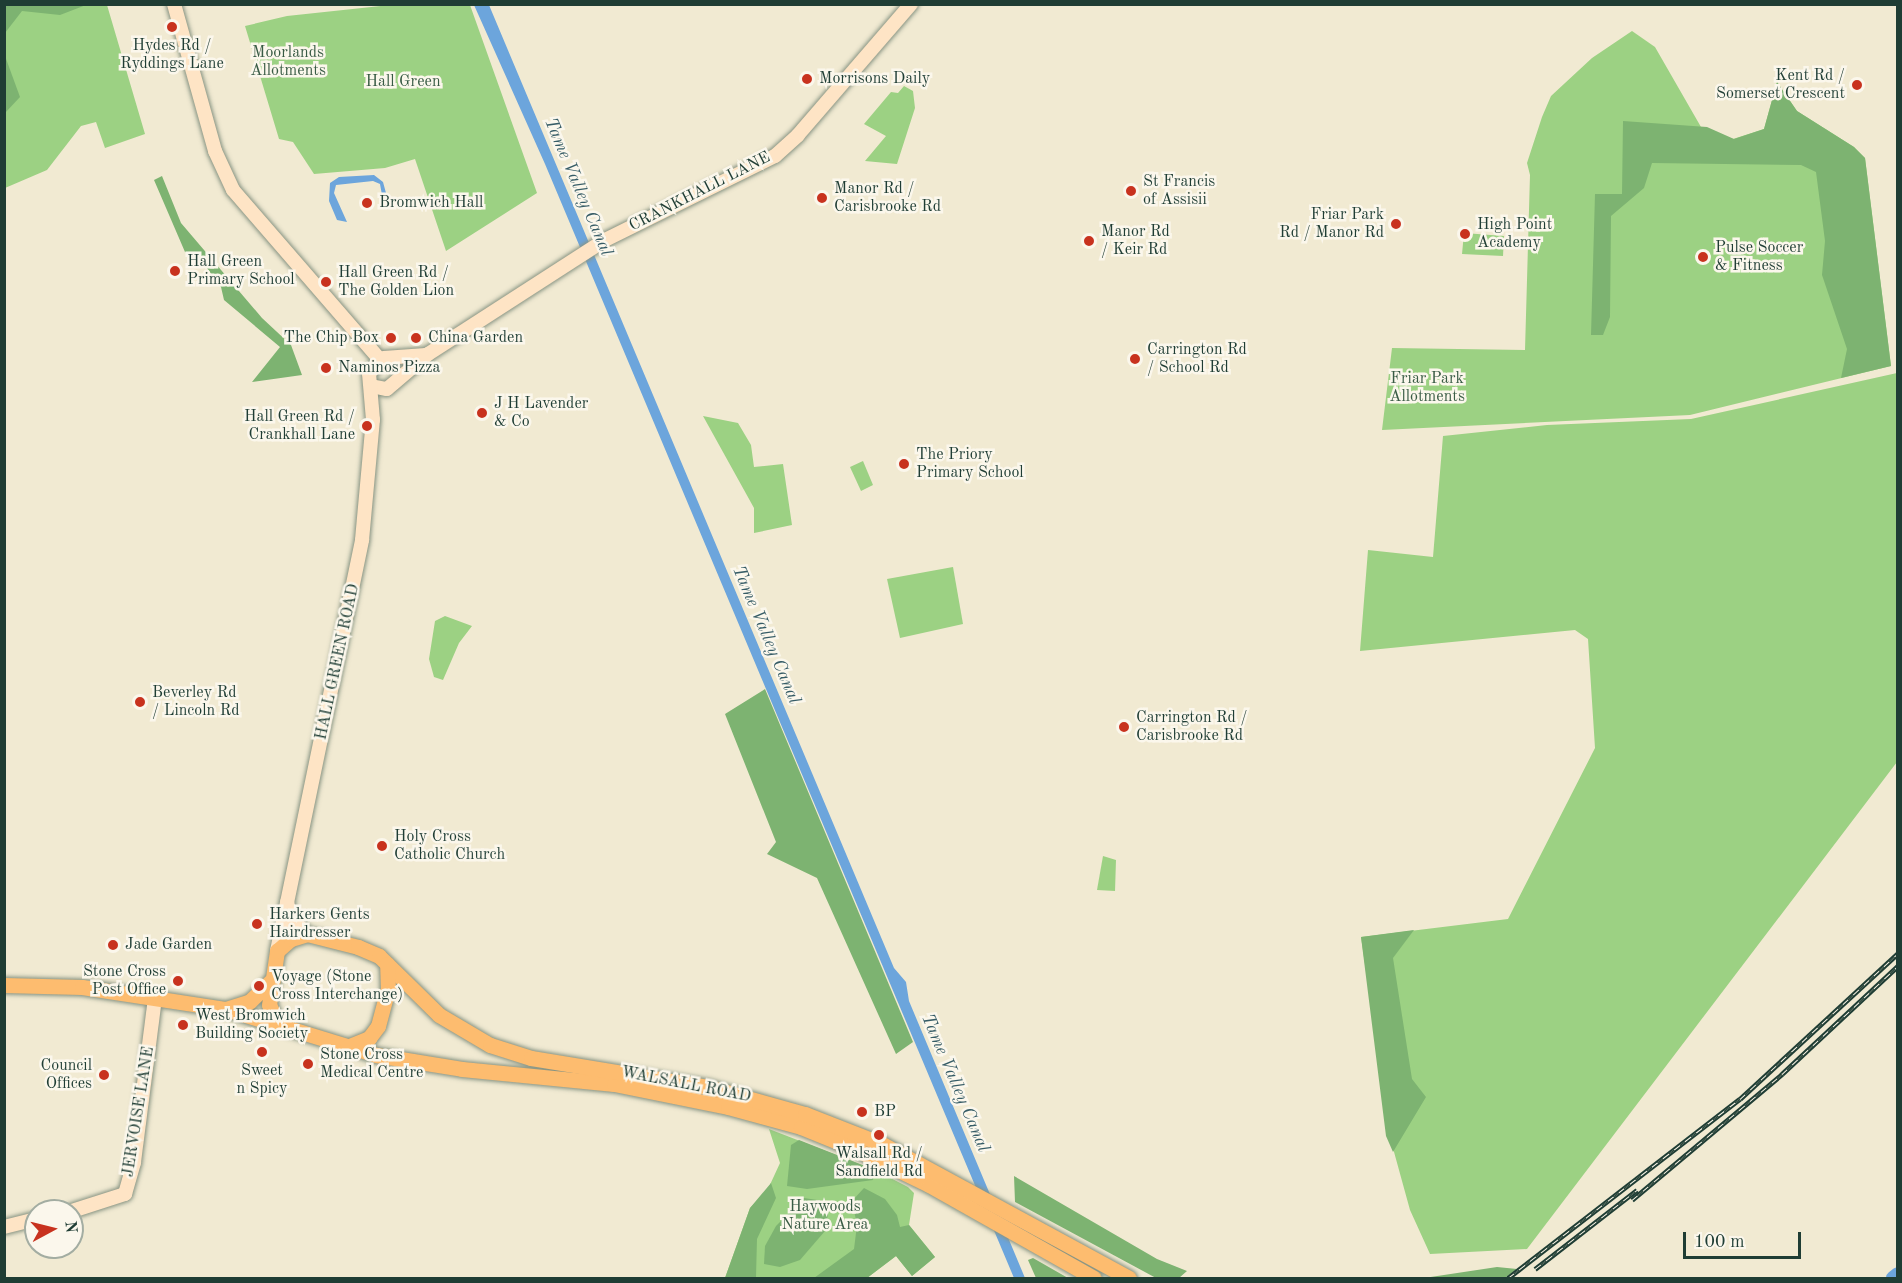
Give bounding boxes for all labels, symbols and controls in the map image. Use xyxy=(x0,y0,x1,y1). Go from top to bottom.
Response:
marker: Hydes Rd / Ryddings Lane xyxy=(165,20,179,34)
place label: Hydes Rd / Ryddings Lane xyxy=(120,36,224,74)
park label: Moorlands Allotments xyxy=(250,43,326,81)
place label: Kent Rd / Somerset Crescent xyxy=(1716,66,1845,104)
place label: Morrisons Daily xyxy=(819,69,930,89)
park label: Hall Green xyxy=(365,72,441,92)
marker: Morrisons Daily xyxy=(800,72,814,86)
marker: Kent Rd / Somerset Crescent xyxy=(1850,78,1864,92)
water label: Tame Valley Canal xyxy=(539,114,617,260)
street label: CRANKHALL LANE xyxy=(626,148,774,236)
place label: St Francis of Assisii xyxy=(1143,172,1215,210)
place label: Manor Rd / Carisbrooke Rd xyxy=(834,179,941,217)
marker: St Francis of Assisii xyxy=(1124,184,1138,198)
marker: Manor Rd / Carisbrooke Rd xyxy=(815,191,829,205)
place label: Bromwich Hall xyxy=(379,193,483,213)
marker: Bromwich Hall xyxy=(360,196,374,210)
place label: Friar Park Rd / Manor Rd xyxy=(1279,205,1384,243)
place label: High Point Academy xyxy=(1477,215,1552,253)
marker: Friar Park Rd / Manor Rd xyxy=(1389,217,1403,231)
place label: Manor Rd / Keir Rd xyxy=(1101,222,1170,260)
marker: High Point Academy xyxy=(1458,227,1472,241)
marker: Manor Rd / Keir Rd xyxy=(1082,234,1096,248)
place label: Pulse Soccer & Fitness xyxy=(1715,238,1803,276)
marker: Pulse Soccer & Fitness xyxy=(1696,250,1710,264)
place label: Hall Green Primary School xyxy=(187,252,295,290)
place label: Hall Green Rd / The Golden Lion xyxy=(338,263,454,301)
marker: Hall Green Primary School xyxy=(168,264,182,278)
marker: Hall Green Rd / The Golden Lion xyxy=(319,275,333,289)
place label: The Chip Box xyxy=(284,328,379,348)
place label: China Garden xyxy=(428,328,523,348)
marker: The Chip Box xyxy=(384,331,398,345)
marker: China Garden xyxy=(409,331,423,345)
place label: Carrington Rd / School Rd xyxy=(1147,340,1247,378)
marker: Carrington Rd / School Rd xyxy=(1128,352,1142,366)
place label: Naminos Pizza xyxy=(338,358,440,378)
marker: Naminos Pizza xyxy=(319,361,333,375)
park label: Friar Park Allotments xyxy=(1389,369,1465,407)
place label: J H Lavender & Co xyxy=(494,394,588,432)
marker: J H Lavender & Co xyxy=(475,406,489,420)
place label: Hall Green Rd / Crankhall Lane xyxy=(244,407,355,445)
marker: Hall Green Rd / Crankhall Lane xyxy=(360,419,374,433)
place label: The Priory Primary School xyxy=(916,445,1024,483)
marker: The Priory Primary School xyxy=(897,457,911,471)
water label: Tame Valley Canal xyxy=(727,562,805,708)
street label: HALL GREEN ROAD xyxy=(312,582,364,742)
place label: Beverley Rd / Lincoln Rd xyxy=(152,683,240,721)
marker: Beverley Rd / Lincoln Rd xyxy=(133,695,147,709)
place label: Carrington Rd / Carisbrooke Rd xyxy=(1136,708,1247,746)
marker: Carrington Rd / Carisbrooke Rd xyxy=(1117,720,1131,734)
place label: Holy Cross Catholic Church xyxy=(394,827,505,865)
marker: Holy Cross Catholic Church xyxy=(375,839,389,853)
place label: Harkers Gents Hairdresser xyxy=(269,905,370,943)
marker: Harkers Gents Hairdresser xyxy=(250,917,264,931)
place label: Jade Garden xyxy=(125,935,212,955)
marker: Jade Garden xyxy=(106,938,120,952)
place label: Stone Cross Post Office xyxy=(83,962,166,1000)
place label: Voyage (Stone Cross Interchange) xyxy=(271,967,403,1005)
marker: Stone Cross Post Office xyxy=(171,974,185,988)
marker: Voyage (Stone Cross Interchange) xyxy=(252,979,266,993)
place label: West Bromwich Building Society xyxy=(195,1006,308,1044)
water label: Tame Valley Canal xyxy=(916,1010,994,1156)
marker: West Bromwich Building Society xyxy=(176,1018,190,1032)
street label: JERVOISE LANE xyxy=(119,1045,159,1179)
marker: Sweet n Spicy xyxy=(255,1045,269,1059)
place label: Stone Cross Medical Centre xyxy=(320,1045,423,1083)
place label: Council Offices xyxy=(41,1056,92,1094)
marker: Stone Cross Medical Centre xyxy=(301,1057,315,1071)
place label: Sweet n Spicy xyxy=(236,1061,288,1099)
street label: WALSALL ROAD xyxy=(619,1063,753,1107)
marker: Council Offices xyxy=(97,1068,111,1082)
place label: BP xyxy=(874,1102,896,1122)
marker: BP xyxy=(855,1105,869,1119)
marker: Walsall Rd / Sandfield Rd xyxy=(872,1128,886,1142)
place label: Walsall Rd / Sandfield Rd xyxy=(835,1144,923,1182)
park label: Haywoods Nature Area xyxy=(782,1197,868,1235)
north arrow xyxy=(24,1199,84,1259)
text: N xyxy=(61,1220,79,1234)
scale bar xyxy=(1686,1220,1804,1258)
text: 100 m xyxy=(1694,1233,1745,1251)

